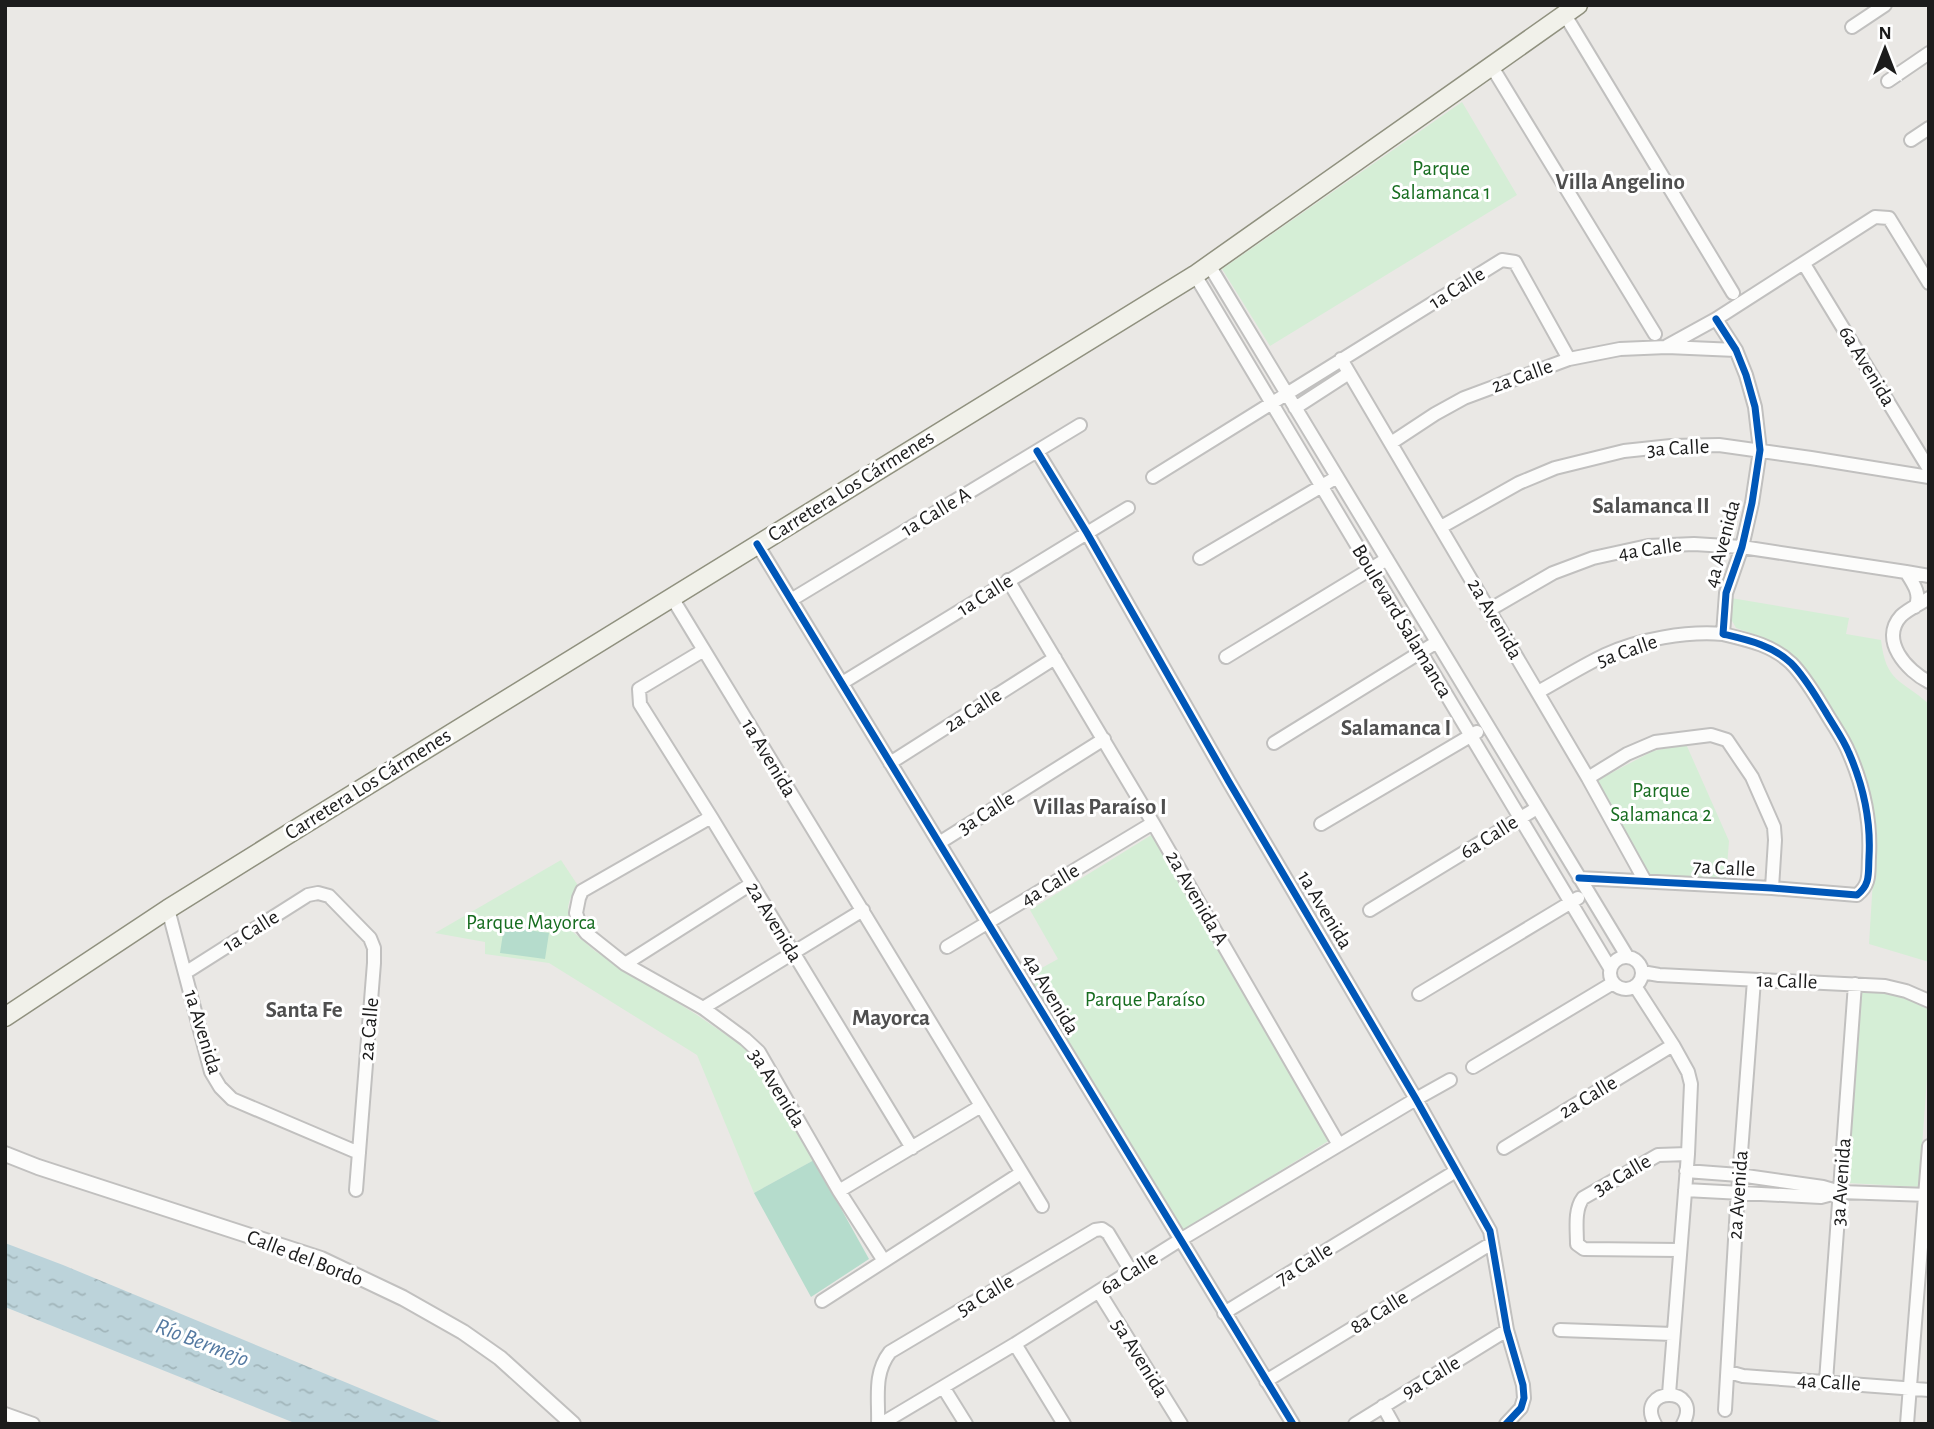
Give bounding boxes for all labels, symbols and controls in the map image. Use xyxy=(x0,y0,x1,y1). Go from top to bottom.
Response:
north arrow xyxy=(1850,14,1920,84)
text: N xyxy=(1878,24,1892,43)
park label: Parque Salamanca 1 xyxy=(1391,158,1491,203)
district label: Villa Angelino xyxy=(1555,171,1685,194)
street label: 1a Calle xyxy=(1426,263,1488,313)
street label: 6a Avenida xyxy=(1835,322,1899,410)
street label: 2a Calle xyxy=(1489,355,1555,397)
street label: Carretera Los Cármenes xyxy=(764,426,938,546)
street label: 3a Calle xyxy=(1646,436,1710,460)
street label: 1a Calle A xyxy=(898,483,974,541)
district label: Salamanca II xyxy=(1592,495,1710,518)
street label: 4a Avenida xyxy=(1700,498,1744,590)
street label: 4a Calle xyxy=(1617,534,1683,564)
street label: Boulevard Salamanca xyxy=(1348,541,1456,702)
street label: 1a Calle xyxy=(954,570,1016,620)
street label: 2a Avenida xyxy=(1464,575,1527,663)
street label: 5a Calle xyxy=(1594,631,1660,671)
street label: 2a Calle xyxy=(941,684,1005,736)
street label: 1a Avenida xyxy=(738,715,801,801)
district label: Salamanca I xyxy=(1341,717,1451,740)
street label: Carretera Los Cármenes xyxy=(281,724,455,844)
park label: Parque Salamanca 2 xyxy=(1610,780,1712,825)
street label: 3a Calle xyxy=(954,788,1018,838)
district label: Villas Paraíso I xyxy=(1033,796,1167,819)
street label: 6a Calle xyxy=(1456,811,1522,863)
street label: 2a Avenida A xyxy=(1162,847,1232,949)
street label: 7a Calle xyxy=(1692,856,1756,880)
street label: 4a Calle xyxy=(1017,860,1083,910)
street label: 1a Avenida xyxy=(1294,867,1357,953)
street label: 2a Avenida xyxy=(742,878,806,966)
street label: 1a Calle xyxy=(220,906,282,956)
park label: Parque Mayorca xyxy=(466,912,596,933)
street label: 4a Avenida xyxy=(1019,950,1083,1038)
street label: 1a Calle xyxy=(1756,969,1818,993)
street label: 1a Avenida xyxy=(180,987,226,1077)
park label: Parque Paraíso xyxy=(1085,989,1205,1010)
street label: 2a Calle xyxy=(356,997,382,1061)
district label: Santa Fe xyxy=(265,999,343,1022)
district label: Mayorca xyxy=(852,1007,930,1030)
street label: 3a Avenida xyxy=(745,1045,809,1131)
street label: 2a Calle xyxy=(1555,1072,1621,1122)
street label: 3a Avenida xyxy=(1827,1137,1855,1227)
street label: 2a Avenida xyxy=(1724,1149,1752,1240)
street label: 3a Calle xyxy=(1590,1150,1654,1200)
street label: Calle del Bordo xyxy=(244,1226,366,1290)
street label: 7a Calle xyxy=(1272,1239,1336,1289)
street label: 6a Calle xyxy=(1096,1247,1162,1299)
street label: 5a Calle xyxy=(953,1270,1017,1320)
street label: 8a Calle xyxy=(1346,1286,1412,1338)
water label: Río Bermejo xyxy=(152,1315,252,1371)
street label: 5a Avenida xyxy=(1108,1315,1172,1401)
street label: 9a Calle xyxy=(1398,1352,1464,1402)
street label: 4a Calle xyxy=(1796,1369,1862,1395)

